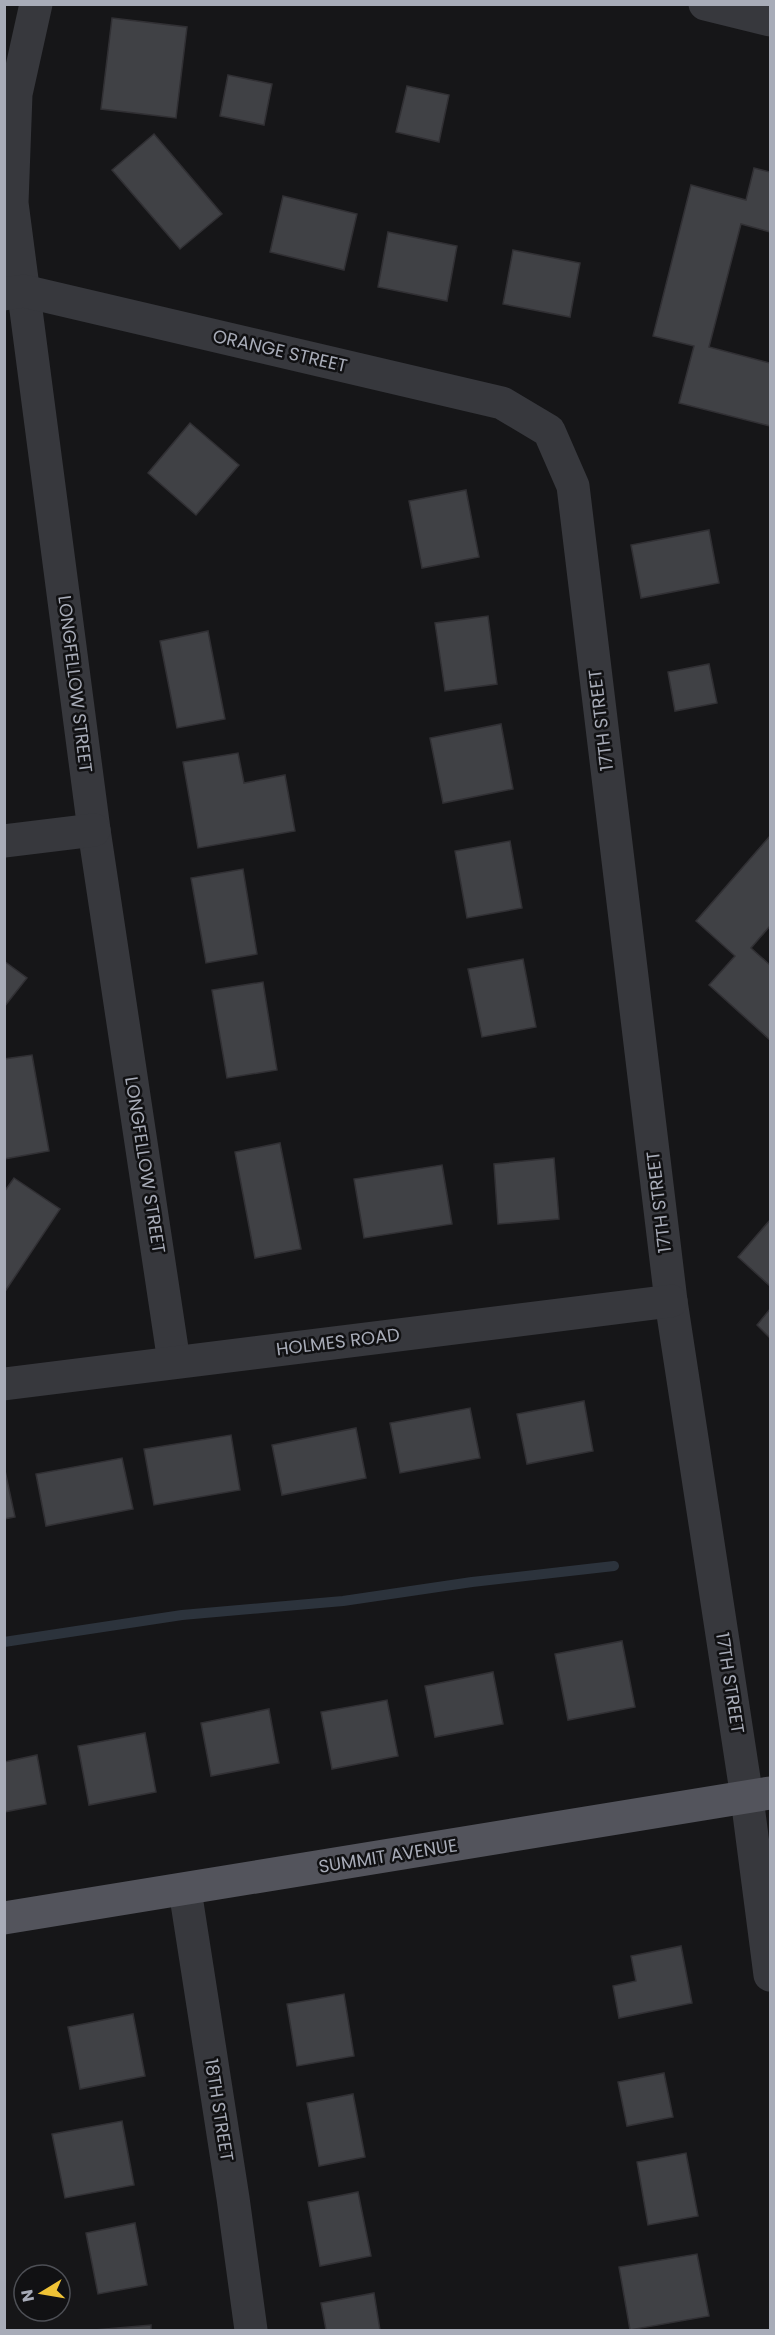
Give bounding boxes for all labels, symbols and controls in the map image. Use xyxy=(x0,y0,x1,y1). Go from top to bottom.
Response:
street label: ORANGE STREET xyxy=(210,323,350,378)
street label: LONGFELLOW STREET xyxy=(52,594,99,774)
street label: 17TH STREET xyxy=(582,668,619,772)
street label: LONGFELLOW STREET xyxy=(119,1075,172,1255)
street label: 17TH STREET xyxy=(640,1150,677,1254)
street label: HOLMES ROAD xyxy=(275,1322,401,1361)
street label: 17TH STREET xyxy=(710,1631,751,1736)
street label: SUMMIT AVENUE xyxy=(317,1832,459,1879)
street label: 18TH STREET xyxy=(199,2057,240,2163)
north arrow xyxy=(12,2263,72,2323)
text: N xyxy=(15,2288,40,2304)

